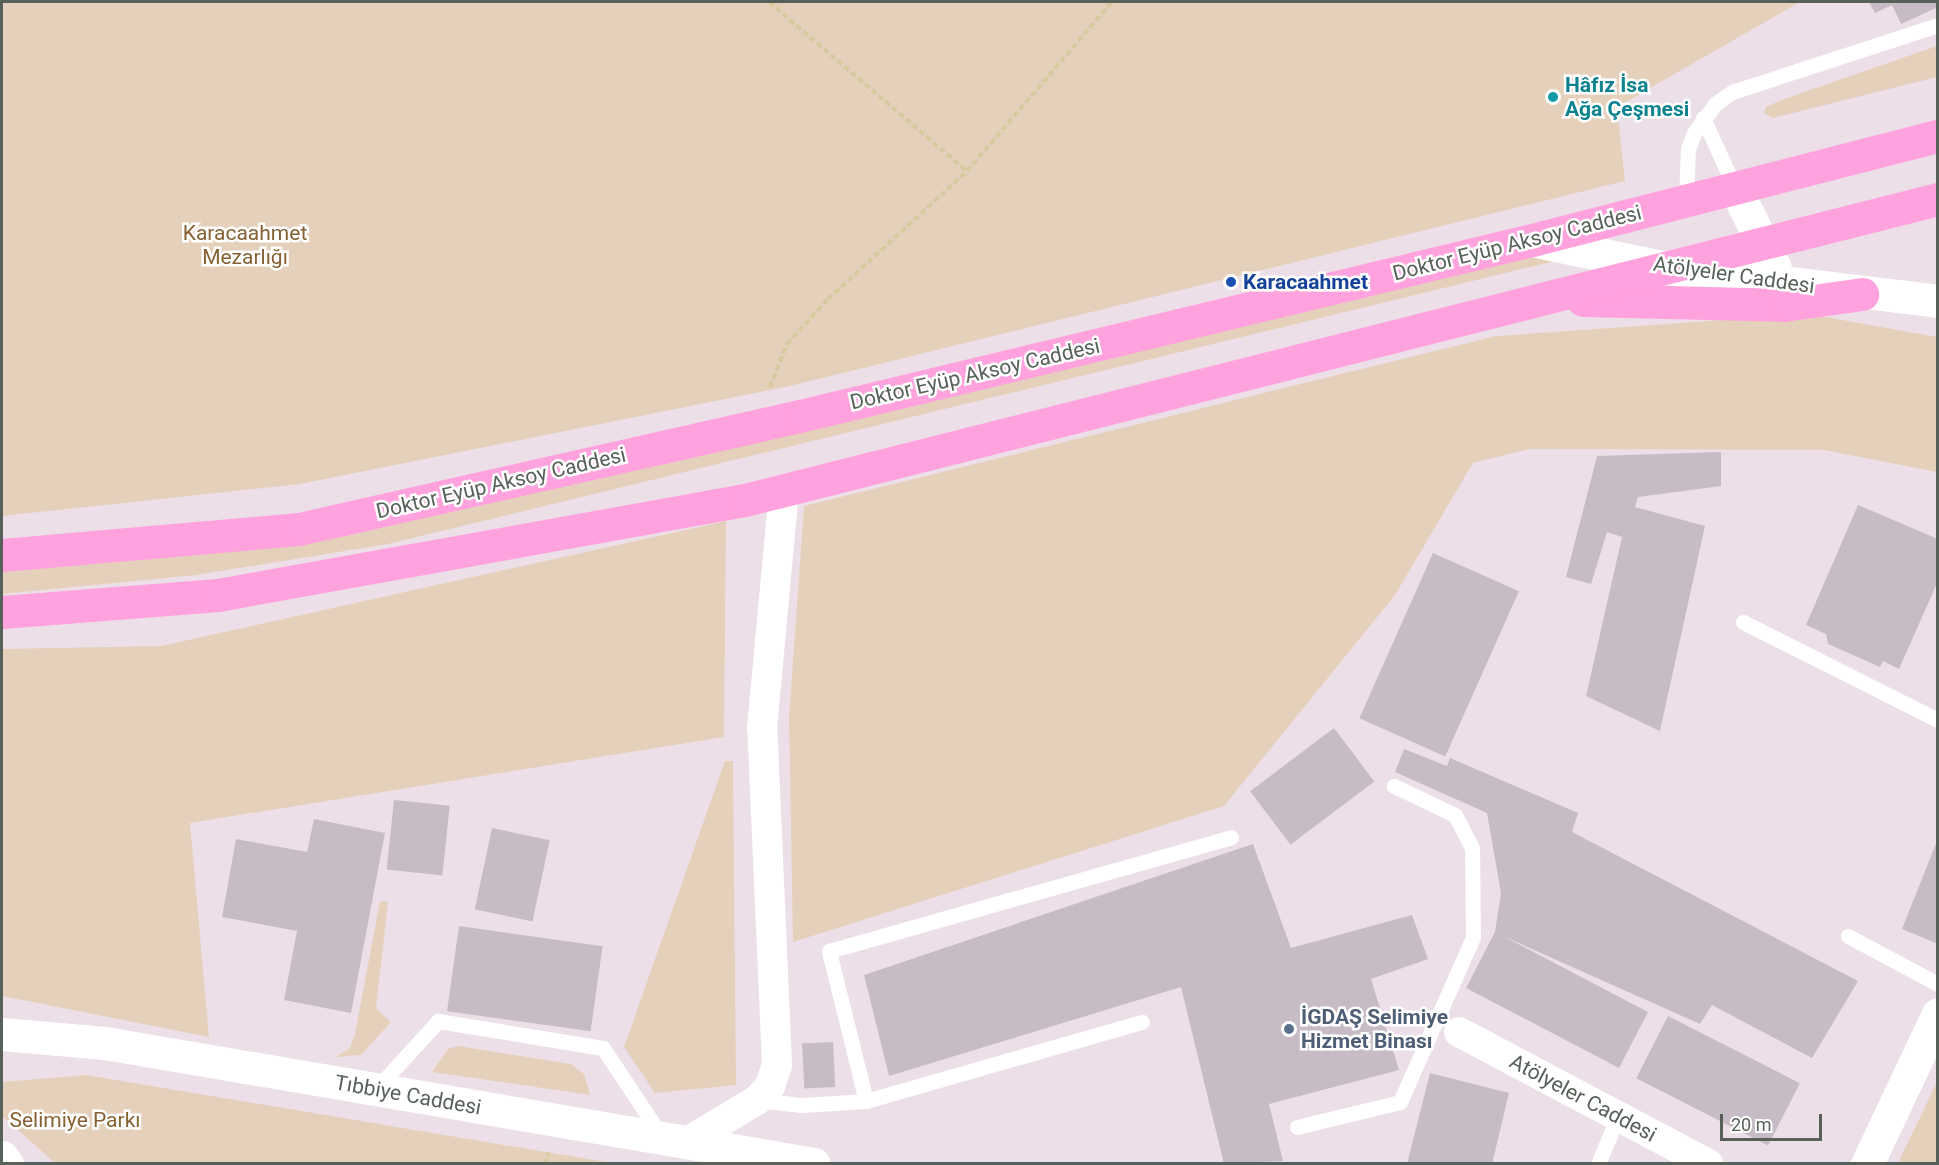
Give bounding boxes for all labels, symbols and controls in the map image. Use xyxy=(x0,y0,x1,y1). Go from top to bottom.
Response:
place label: Hâfız İsa Ağa Çeşmesi xyxy=(1565,72,1689,122)
marker: Hâfız İsa Ağa Çeşmesi xyxy=(1546,90,1560,104)
street label: Doktor Eyüp Aksoy Caddesi xyxy=(1390,200,1644,286)
park label: Karacaahmet Mezarlığı xyxy=(183,220,307,270)
street label: Atölyeler Caddesi xyxy=(1652,251,1816,299)
place label: Karacaahmet xyxy=(1243,269,1368,295)
marker: Karacaahmet xyxy=(1224,275,1238,289)
street label: Doktor Eyüp Aksoy Caddesi xyxy=(848,333,1102,415)
street label: Doktor Eyüp Aksoy Caddesi xyxy=(374,442,628,524)
place label: İGDAŞ Selimiye Hizmet Binası xyxy=(1301,1004,1448,1054)
marker: İGDAŞ Selimiye Hizmet Binası xyxy=(1282,1022,1296,1036)
street label: Atölyeler Caddesi xyxy=(1505,1049,1661,1147)
street label: Tıbbiye Caddesi xyxy=(333,1070,483,1120)
scale bar xyxy=(1723,1102,1825,1140)
park label: Selimiye Parkı xyxy=(9,1107,141,1133)
text: 20 m xyxy=(1731,1114,1771,1135)

